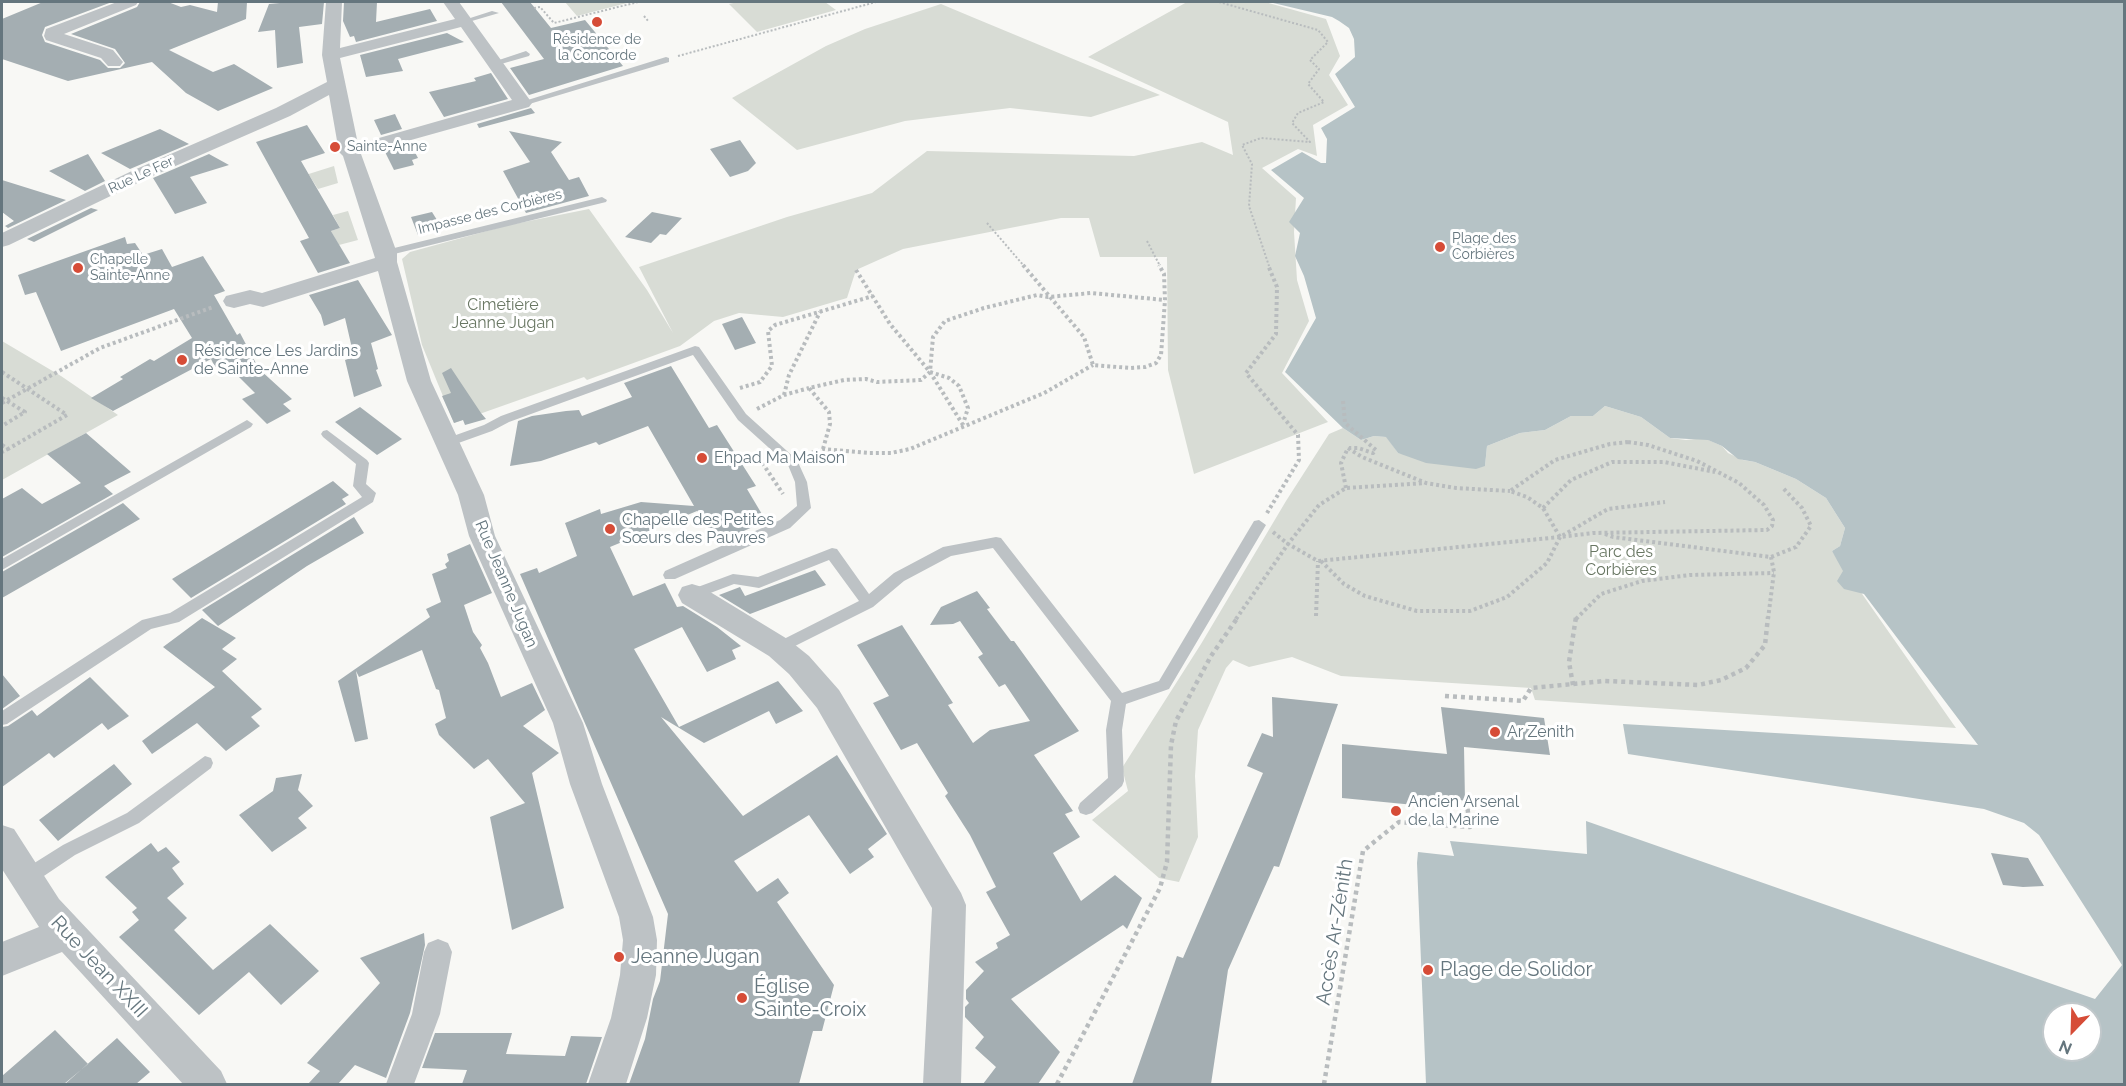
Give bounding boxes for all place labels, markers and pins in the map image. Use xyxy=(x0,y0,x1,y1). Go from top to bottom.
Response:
marker: Résidence de la Concorde xyxy=(590,15,604,29)
place label: Résidence de la Concorde xyxy=(553,32,641,64)
place label: Sainte-Anne xyxy=(347,139,427,155)
marker: Sainte-Anne xyxy=(328,140,342,154)
place label: Plage des Corbières xyxy=(1452,231,1516,264)
marker: Plage des Corbières xyxy=(1433,240,1447,254)
place label: Chapelle Sainte-Anne xyxy=(90,252,170,284)
marker: Chapelle Sainte-Anne xyxy=(71,261,85,275)
place label: Résidence Les Jardins de Sainte-Anne xyxy=(194,341,358,379)
marker: Résidence Les Jardins de Sainte-Anne xyxy=(175,353,189,367)
place label: Ehpad Ma Maison xyxy=(714,448,845,468)
marker: Ehpad Ma Maison xyxy=(695,451,709,465)
place label: Chapelle des Petites Sœurs des Pauvres xyxy=(622,510,774,548)
marker: Chapelle des Petites Sœurs des Pauvres xyxy=(603,522,617,536)
place label: Ar Zenith xyxy=(1507,722,1574,742)
marker: Ar Zenith xyxy=(1488,725,1502,739)
place label: Ancien Arsenal de la Marine xyxy=(1408,792,1519,830)
marker: Ancien Arsenal de la Marine xyxy=(1389,804,1403,818)
place label: Jeanne Jugan xyxy=(631,945,760,969)
marker: Jeanne Jugan xyxy=(612,950,626,964)
place label: Plage de Solidor xyxy=(1440,958,1592,982)
marker: Plage de Solidor xyxy=(1421,963,1435,977)
place label: Église Sainte-Croix xyxy=(754,975,866,1022)
marker: Église Sainte-Croix xyxy=(735,991,749,1005)

